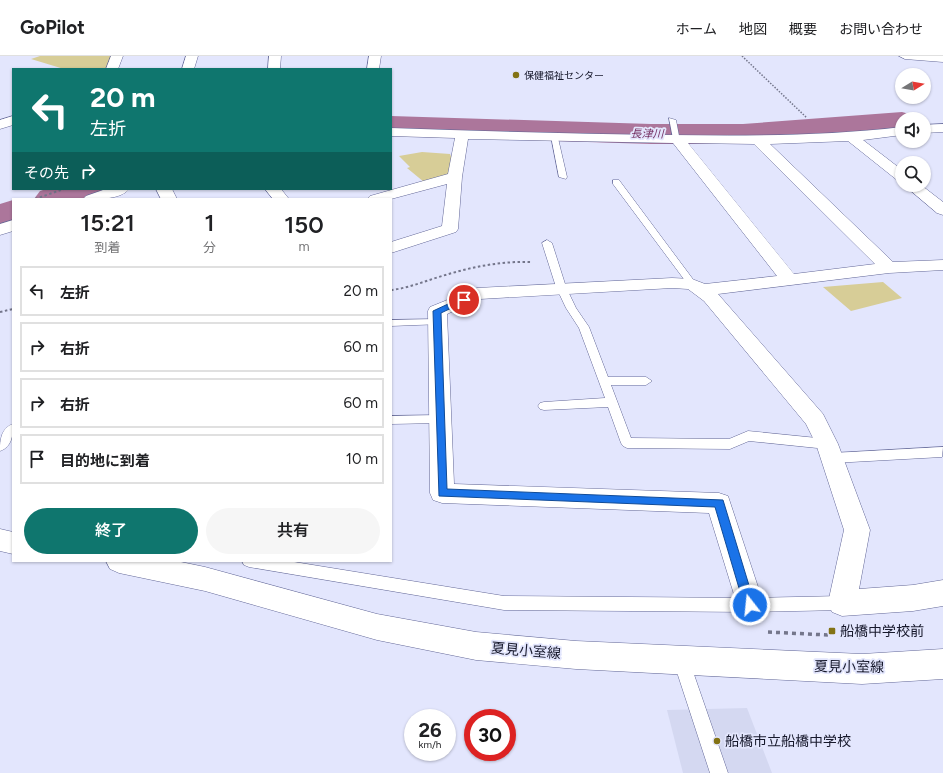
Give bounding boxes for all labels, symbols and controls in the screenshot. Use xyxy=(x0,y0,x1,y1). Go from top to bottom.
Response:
text: GoPilot xyxy=(20,16,85,39)
text: ホーム xyxy=(675,21,717,38)
text: 地図 xyxy=(739,21,767,38)
text: 概要 xyxy=(789,21,817,38)
text: お問い合わせ xyxy=(839,21,923,38)
north arrow xyxy=(895,68,931,104)
map controls xyxy=(895,68,931,192)
place label: 保健福祉センター xyxy=(524,69,604,82)
marker: 保健福祉センター xyxy=(511,70,521,80)
text: 20 m xyxy=(90,80,155,114)
icon: left xyxy=(24,84,76,136)
button: sound xyxy=(895,112,931,148)
text: 左折 xyxy=(90,118,126,140)
water label: 長津川 xyxy=(630,127,665,141)
button: search xyxy=(895,156,931,192)
icon: right xyxy=(77,160,99,182)
text: その先 xyxy=(24,164,69,182)
text: 15:21 xyxy=(80,208,135,237)
text: 1 xyxy=(204,208,215,237)
text: 150 xyxy=(284,210,324,239)
text: m xyxy=(298,239,310,254)
text: 到着 xyxy=(94,240,121,255)
text: 分 xyxy=(203,240,216,255)
icon: left xyxy=(26,280,48,302)
text: 20 m xyxy=(344,282,378,300)
pin xyxy=(447,283,481,317)
text: 左折 xyxy=(60,284,90,302)
icon: arrive xyxy=(453,289,475,311)
icon: right xyxy=(26,336,48,358)
text: 60 m xyxy=(343,338,378,356)
text: 右折 xyxy=(60,340,90,358)
icon: right xyxy=(26,392,48,414)
text: 60 m xyxy=(343,394,378,412)
text: 右折 xyxy=(60,396,90,414)
icon: arrive xyxy=(26,448,48,470)
text: 10 m xyxy=(346,450,378,468)
text: 目的地に到着 xyxy=(60,452,150,470)
button: 終了 xyxy=(24,508,198,554)
button: 共有 xyxy=(206,508,380,554)
position arrow xyxy=(729,584,771,626)
place label: 船橋中学校前 xyxy=(840,623,924,640)
marker: 船橋中学校前 xyxy=(827,626,837,636)
street label: 夏見小室線 xyxy=(490,639,562,663)
street label: 夏見小室線 xyxy=(814,658,884,676)
speed limit sign: 30 xyxy=(464,709,516,761)
text: 26 xyxy=(418,718,442,742)
place label: 船橋市立船橋中学校 xyxy=(725,733,851,750)
marker: 船橋市立船橋中学校 xyxy=(712,736,722,746)
text: km/h xyxy=(419,738,441,751)

